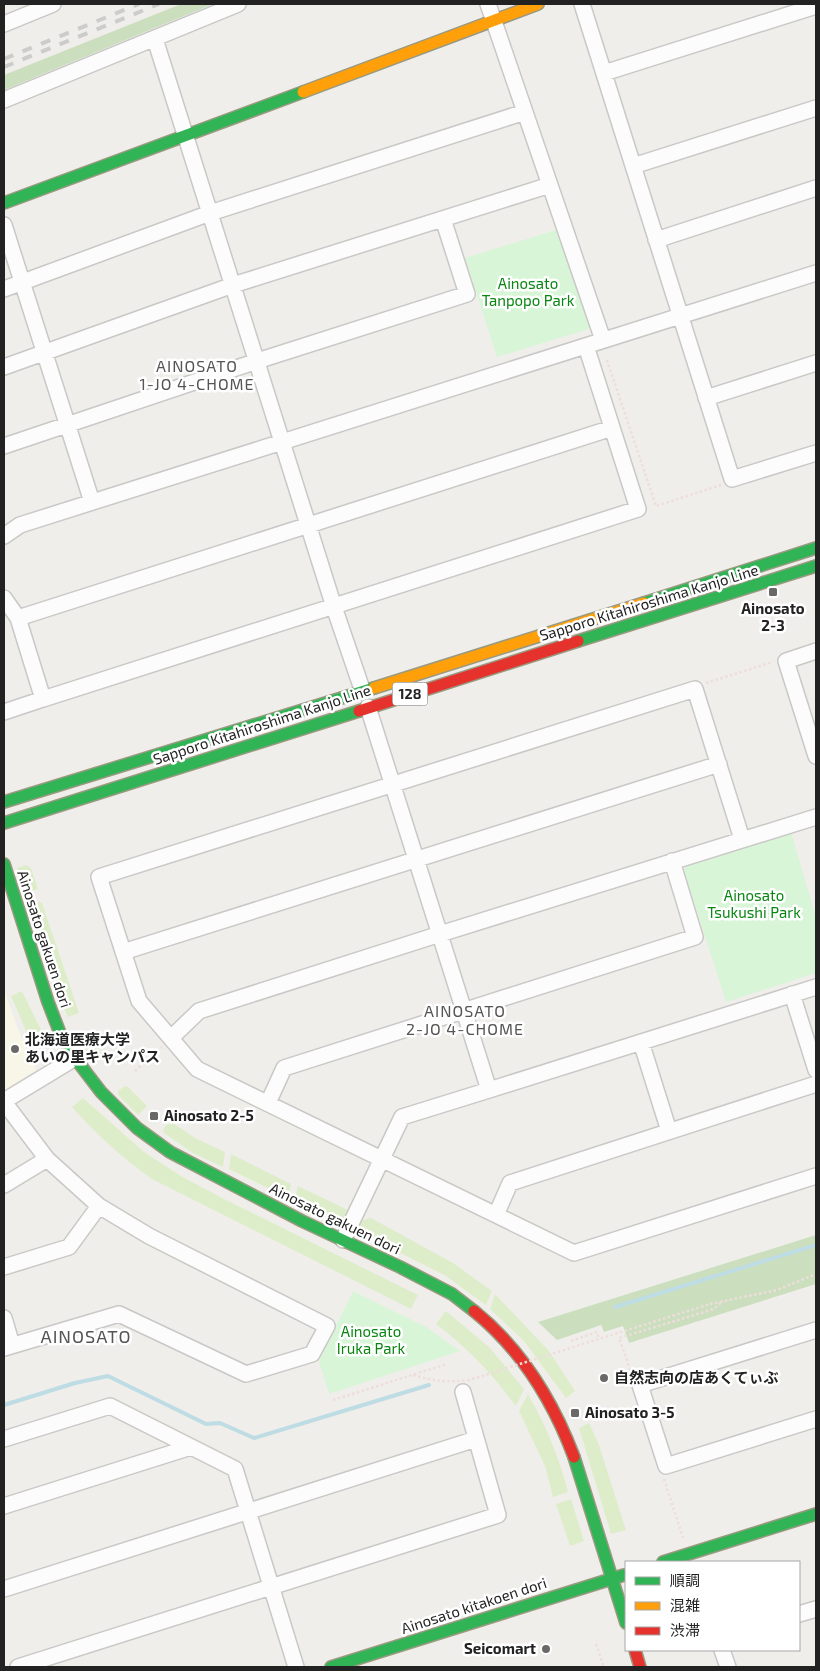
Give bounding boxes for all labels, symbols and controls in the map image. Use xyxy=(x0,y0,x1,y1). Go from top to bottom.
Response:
park label: Ainosato Tanpopo Park xyxy=(482,274,575,309)
district label: AINOSATO 1-JO 4-CHOME xyxy=(139,356,255,393)
street label: Sapporo Kitahiroshima Kanjo Line xyxy=(537,560,761,645)
marker: Ainosato 2-3 xyxy=(767,586,779,598)
place label: Ainosato 2-3 xyxy=(741,599,805,634)
street label: Sapporo Kitahiroshima Kanjo Line xyxy=(150,680,373,769)
road number: 128 xyxy=(392,682,428,706)
street label: Ainosato gakuen dori xyxy=(14,868,76,1010)
park label: Ainosato Tsukushi Park xyxy=(707,886,801,921)
district label: AINOSATO 2-JO 4-CHOME xyxy=(406,1001,524,1038)
place label: 北海道医療大学 あいの里キャンパス xyxy=(25,1030,160,1065)
marker: 北海道医療大学 あいの里キャンパス xyxy=(9,1043,21,1055)
place label: Ainosato 2-5 xyxy=(164,1106,254,1124)
marker: Ainosato 2-5 xyxy=(148,1110,160,1122)
street label: Ainosato gakuen dori xyxy=(267,1179,404,1258)
park label: Ainosato Iruka Park xyxy=(337,1322,406,1357)
district label: AINOSATO xyxy=(40,1325,132,1347)
place label: 自然志向の店あくてぃぶ xyxy=(614,1368,779,1386)
marker: 自然志向の店あくてぃぶ xyxy=(598,1372,610,1384)
place label: Ainosato 3-5 xyxy=(585,1403,675,1421)
marker: Ainosato 3-5 xyxy=(569,1407,581,1419)
legend xyxy=(625,1561,800,1651)
text: 順調 xyxy=(670,1571,700,1589)
street label: Ainosato kitakoen dori xyxy=(399,1573,549,1637)
text: 混雑 xyxy=(670,1596,700,1614)
text: 渋滞 xyxy=(670,1621,700,1639)
place label: Seicomart xyxy=(464,1639,536,1657)
marker: Seicomart xyxy=(540,1643,552,1655)

